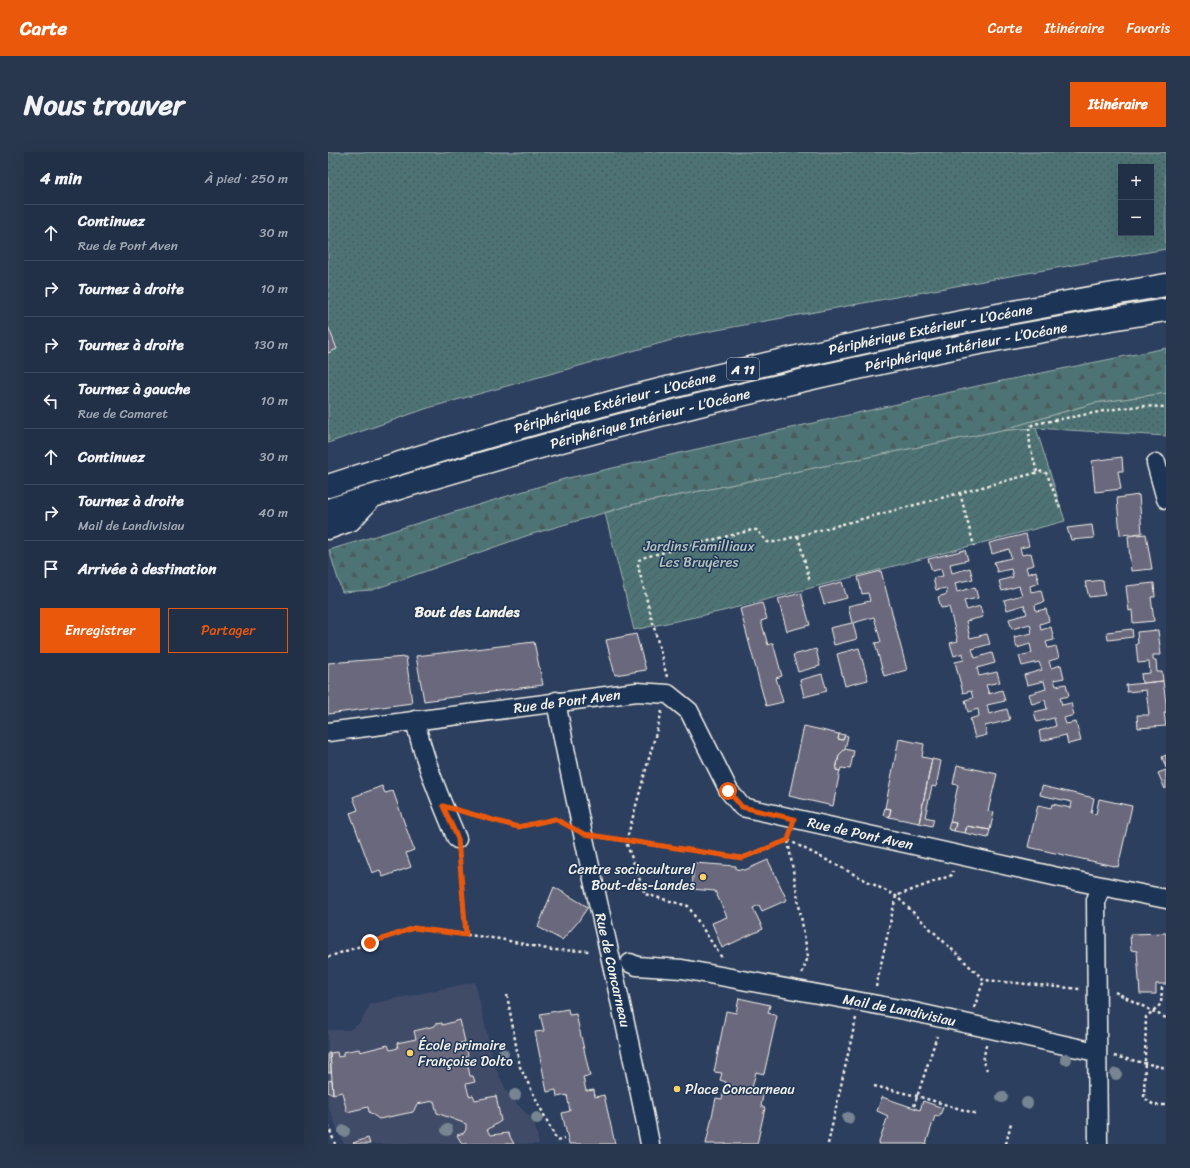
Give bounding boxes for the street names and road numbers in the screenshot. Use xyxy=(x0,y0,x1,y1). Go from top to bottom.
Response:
street label: Périphérique Extérieur - L’Océane xyxy=(826,297,1035,362)
street label: Périphérique Intérieur - L’Océane xyxy=(862,315,1069,379)
road number: A 11 xyxy=(727,358,759,380)
street label: Périphérique Extérieur - L’Océane xyxy=(511,364,719,441)
street label: Périphérique Intérieur - L’Océane xyxy=(547,381,753,457)
street label: Rue de Pont Aven xyxy=(512,682,622,721)
street label: Rue de Pont Aven xyxy=(805,810,916,858)
street label: Rue de Concarneau xyxy=(588,910,638,1030)
street label: Mail de Landivisiau xyxy=(841,987,959,1034)

